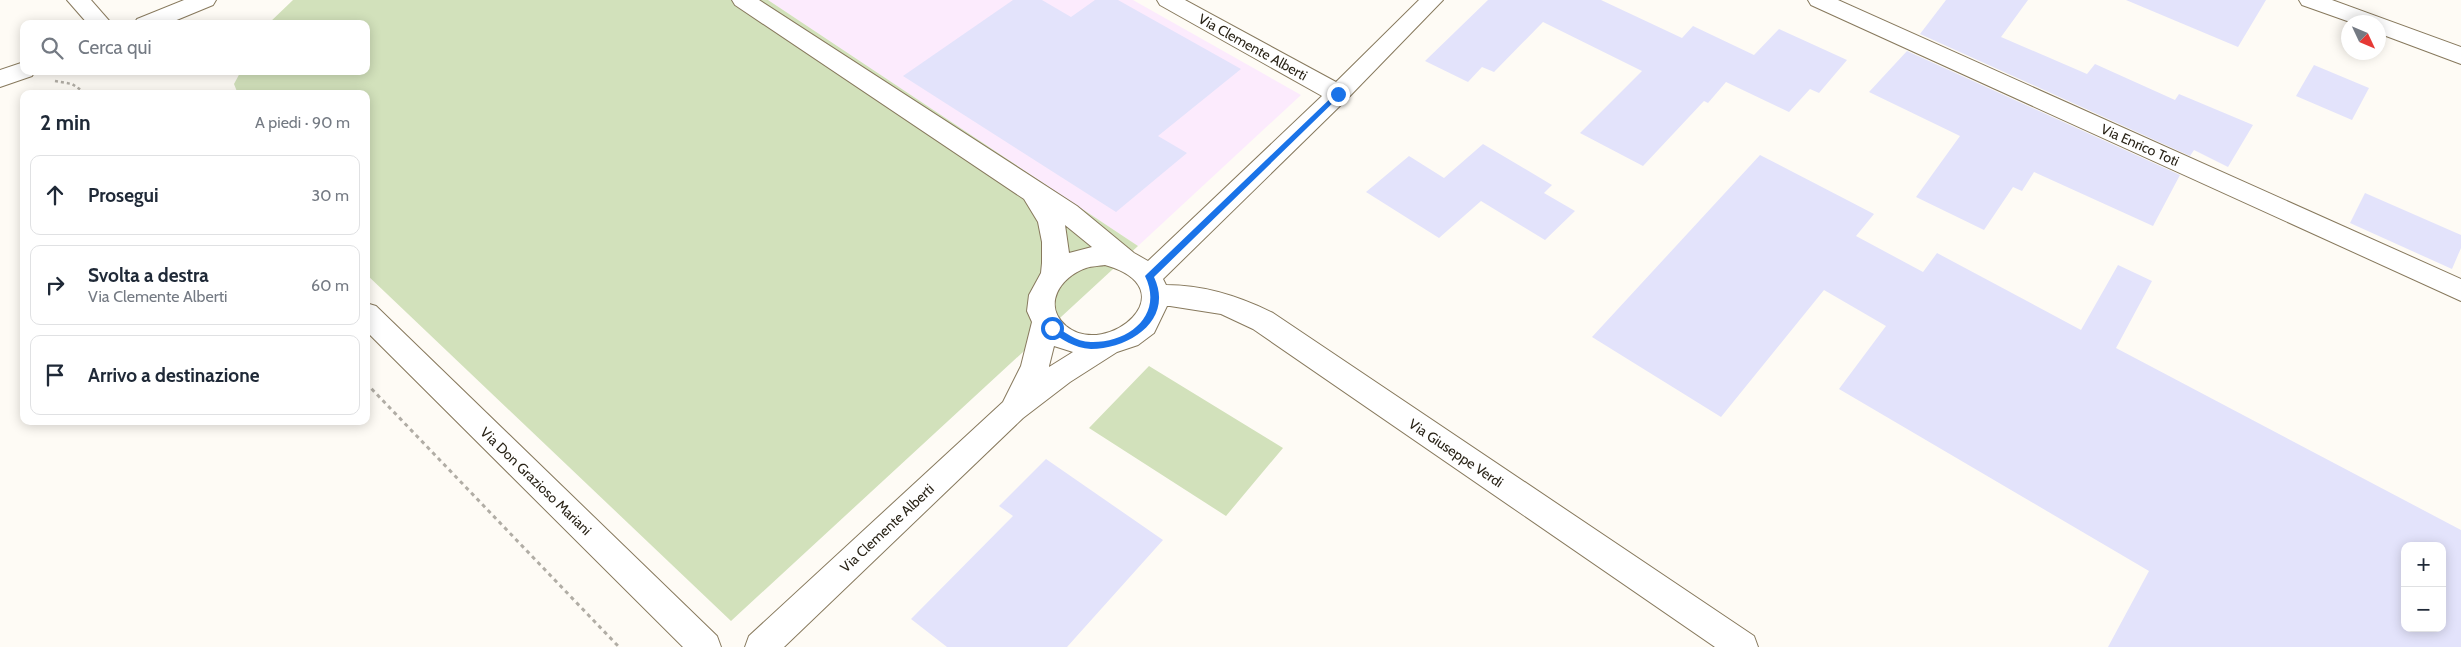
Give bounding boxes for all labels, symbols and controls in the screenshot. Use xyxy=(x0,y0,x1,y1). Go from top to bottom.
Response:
street label: Via Clemente Alberti xyxy=(1195,10,1311,84)
north arrow xyxy=(2341,15,2386,60)
search box xyxy=(20,20,370,75)
icon: search xyxy=(38,34,66,62)
text: Cerca qui xyxy=(78,36,152,59)
route end xyxy=(1327,83,1350,106)
text: 2 min xyxy=(40,110,91,135)
text: A piedi · 90 m xyxy=(255,113,350,132)
street label: Via Enrico Toti xyxy=(2098,120,2182,170)
icon: ahead xyxy=(41,181,69,209)
text: Prosegui xyxy=(88,184,159,207)
text: 30 m xyxy=(312,186,349,205)
text: Svolta a destra xyxy=(88,264,209,287)
icon: right xyxy=(41,271,69,299)
text: 60 m xyxy=(311,276,349,295)
text: Via Clemente Alberti xyxy=(88,287,227,306)
route start xyxy=(1041,317,1064,340)
icon: arrive xyxy=(41,361,69,389)
text: Arrivo a destinazione xyxy=(88,364,259,387)
street label: Via Giuseppe Verdi xyxy=(1405,415,1507,491)
street label: Via Don Grazioso Mariani xyxy=(477,423,595,539)
street label: Via Clemente Alberti xyxy=(836,480,938,576)
map controls xyxy=(2401,542,2446,632)
button: + xyxy=(2401,542,2446,587)
button: − xyxy=(2401,587,2446,632)

